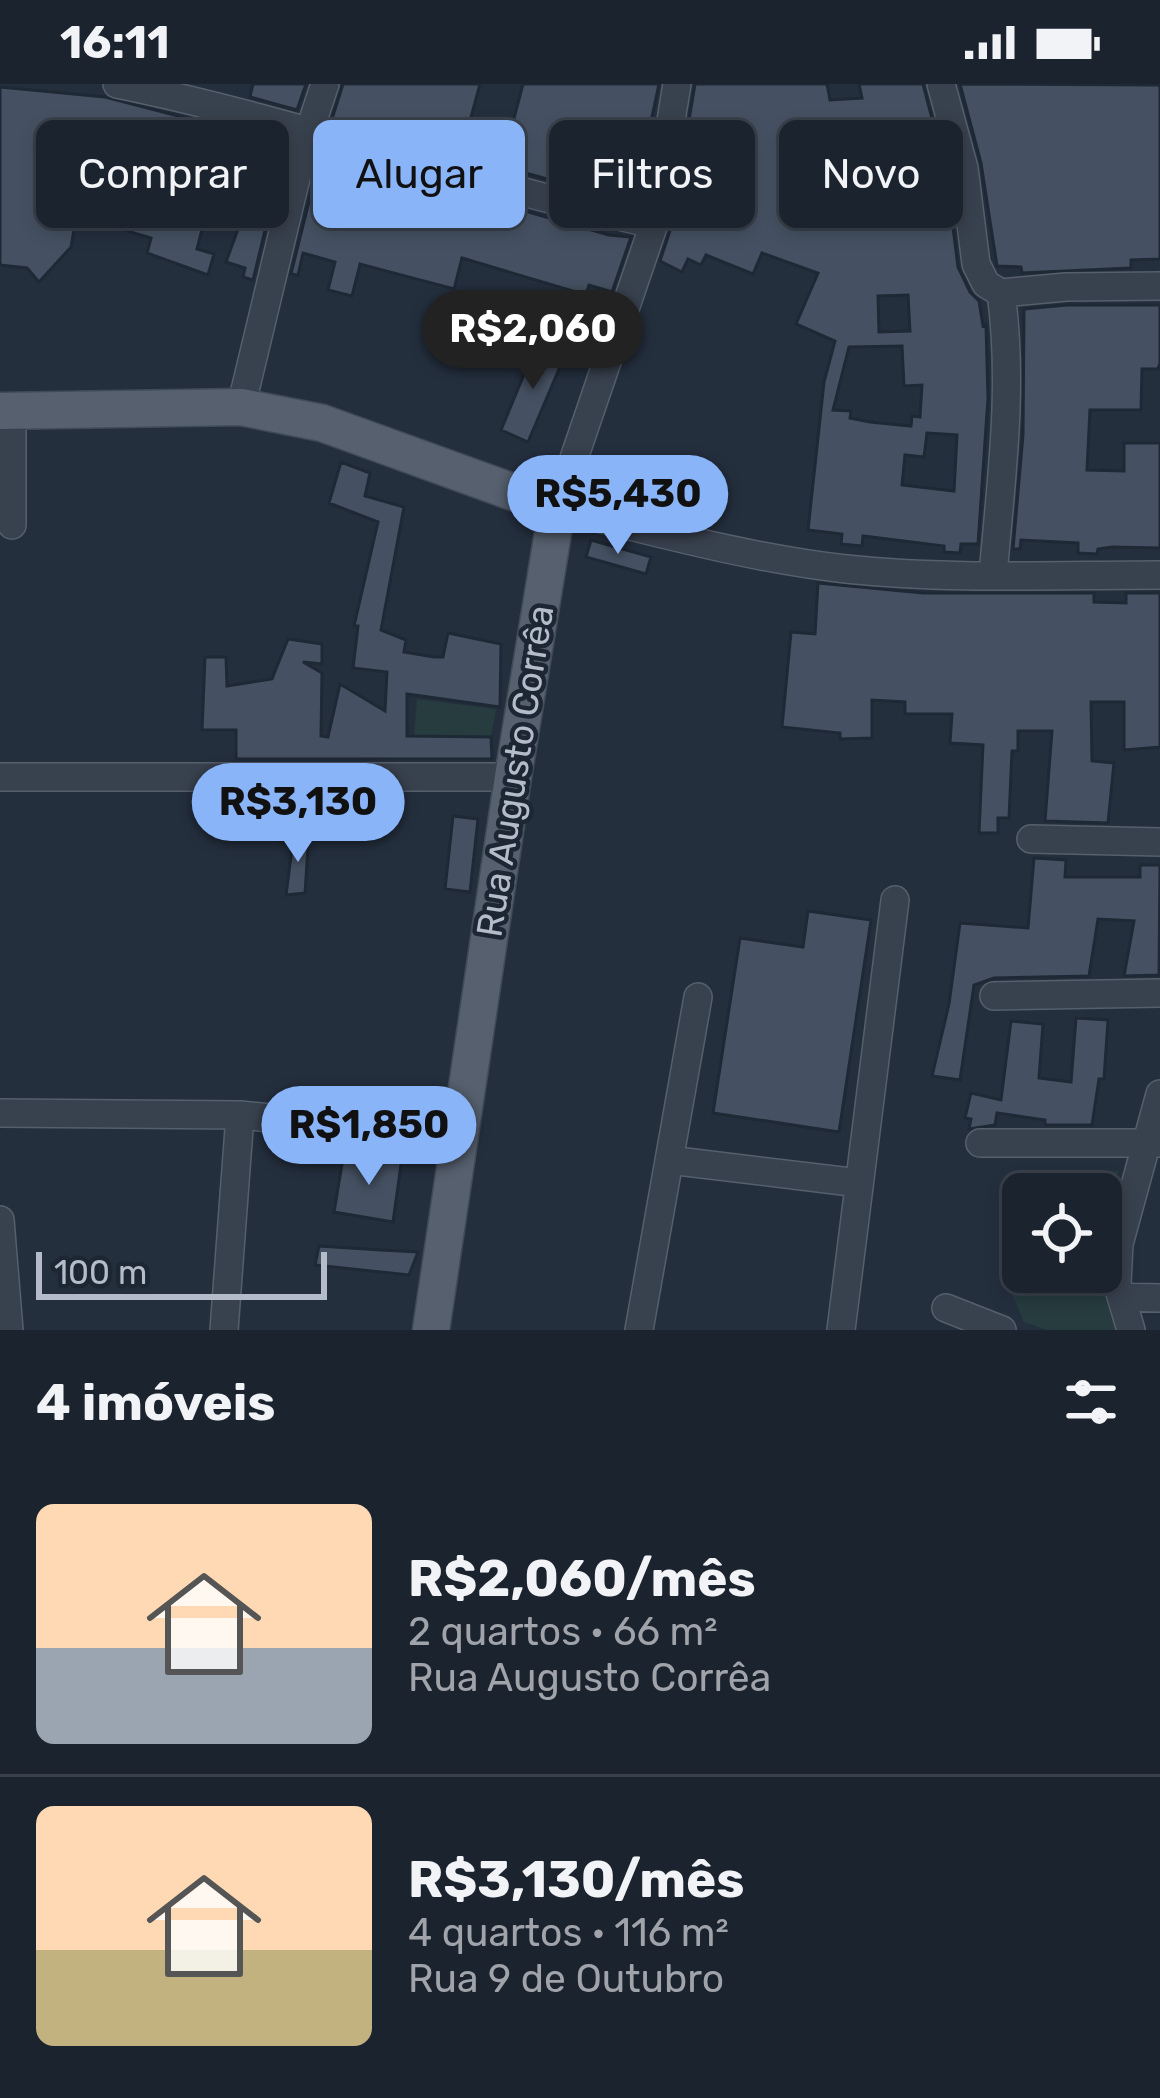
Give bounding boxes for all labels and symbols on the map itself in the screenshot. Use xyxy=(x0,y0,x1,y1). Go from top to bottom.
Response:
pin: R$2,060 xyxy=(422,290,644,392)
pin: R$5,430 xyxy=(507,455,729,557)
street label: Rua Augusto Corrêa xyxy=(468,602,562,940)
pin: R$3,130 xyxy=(187,763,409,865)
pin: R$1,850 xyxy=(258,1086,480,1188)
scale bar xyxy=(36,1246,327,1299)

